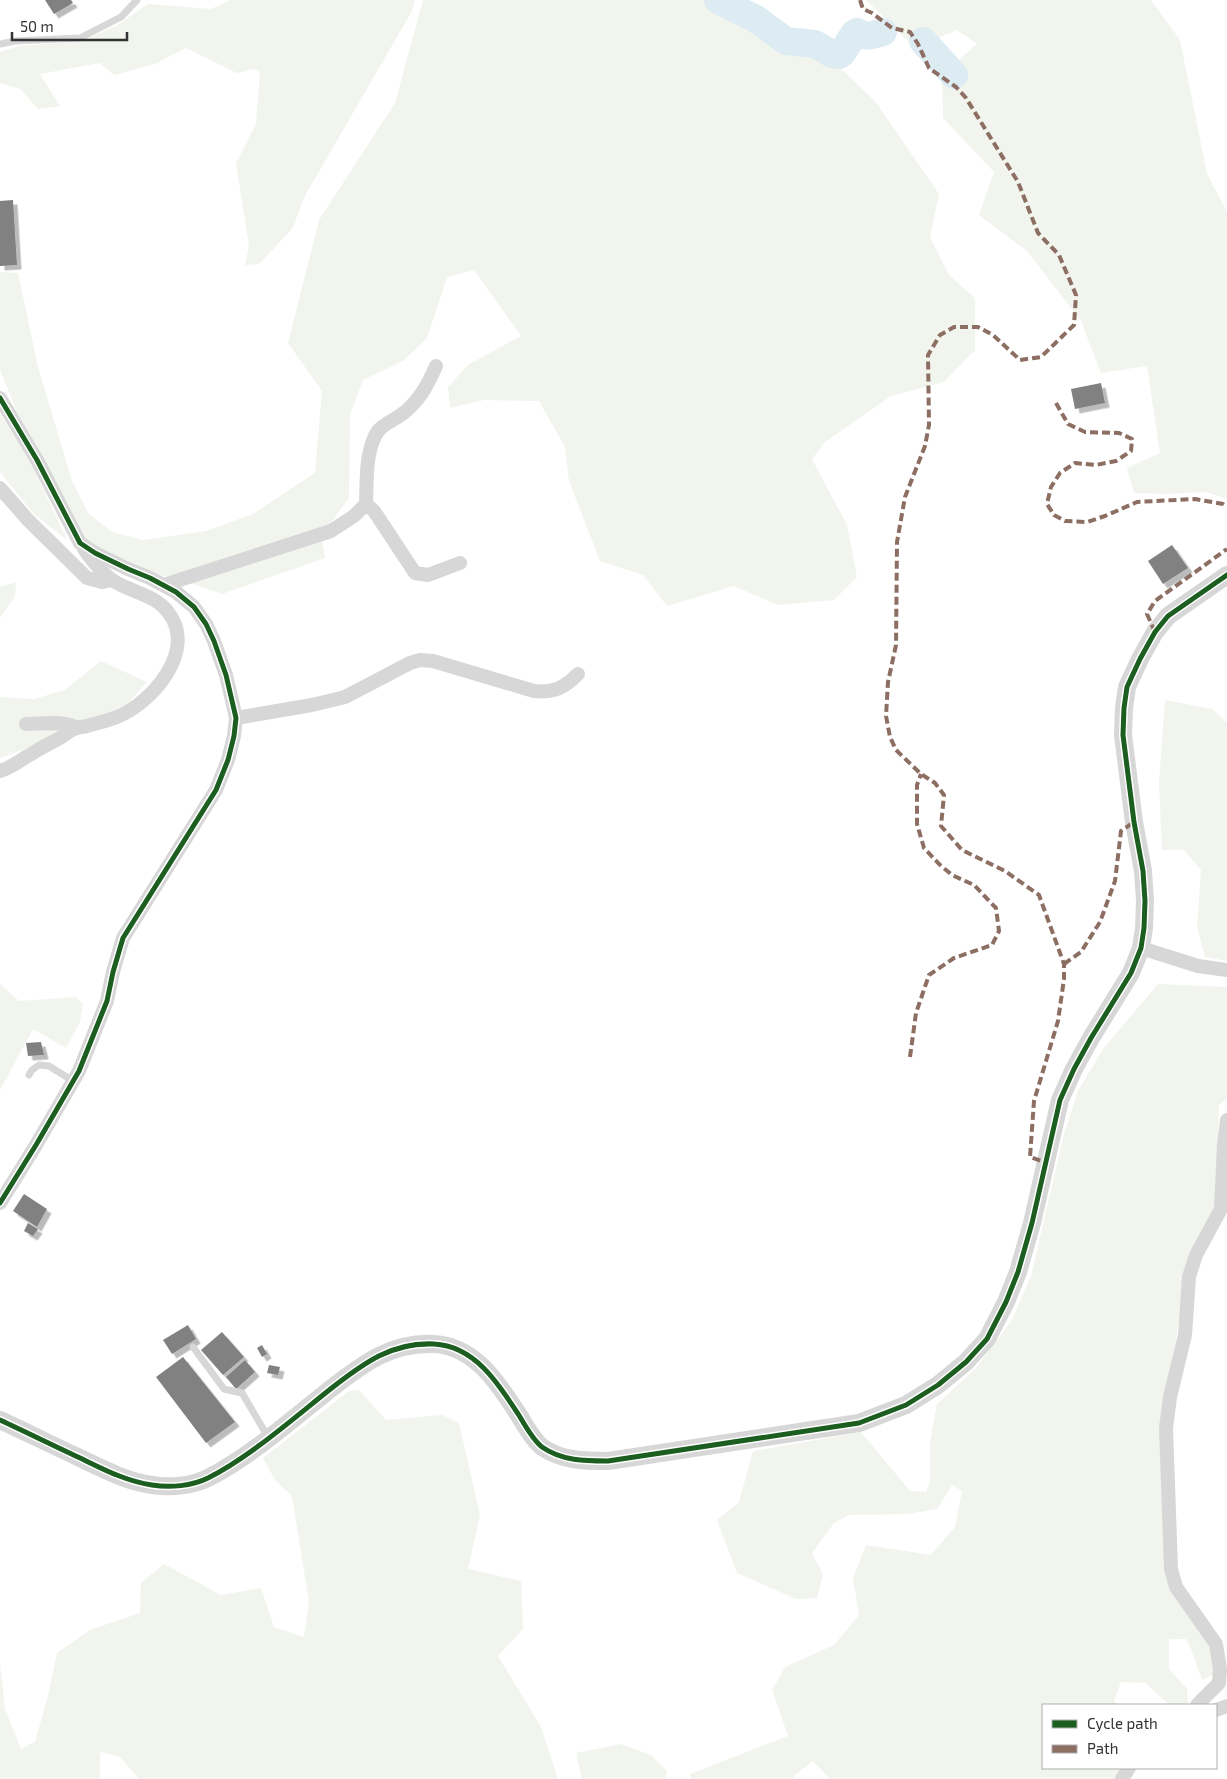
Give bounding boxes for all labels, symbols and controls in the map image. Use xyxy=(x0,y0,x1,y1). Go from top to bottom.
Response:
scale bar xyxy=(12,10,128,42)
text: 50 m xyxy=(20,17,54,35)
legend xyxy=(1042,1704,1217,1769)
text: Cycle path xyxy=(1087,1714,1158,1732)
text: Path xyxy=(1087,1739,1118,1757)

